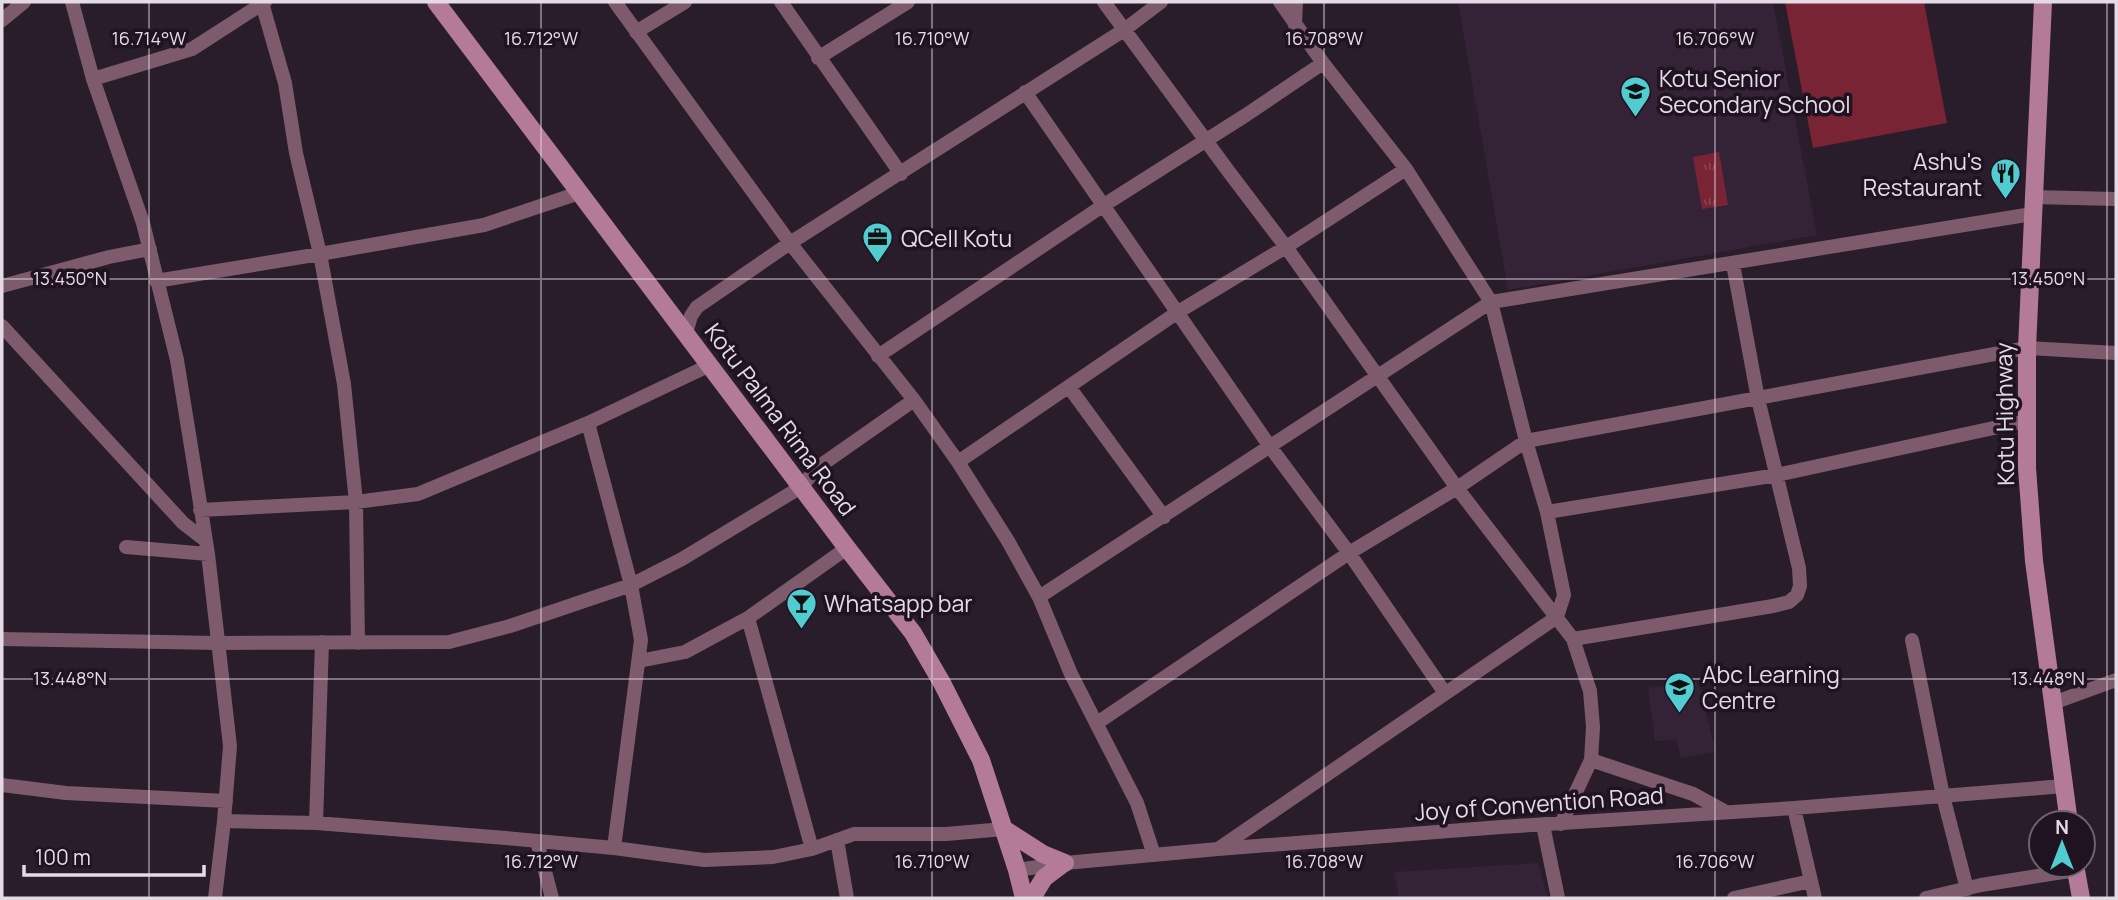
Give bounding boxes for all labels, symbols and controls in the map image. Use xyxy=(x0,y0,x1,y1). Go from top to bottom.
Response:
text: 16.714°W xyxy=(112,26,186,50)
text: 16.712°W xyxy=(504,26,578,50)
text: 16.710°W xyxy=(895,26,970,50)
text: 16.708°W xyxy=(1285,26,1363,50)
text: 16.706°W xyxy=(1676,26,1755,50)
place label: Kotu Senior Secondary School xyxy=(1659,62,1851,120)
school or university icon: Kotu Senior Secondary School xyxy=(1619,74,1653,118)
place label: Ashu's Restaurant xyxy=(1863,145,1982,203)
restaurant icon: Ashu's Restaurant xyxy=(1988,157,2022,201)
office icon: QCell Kotu xyxy=(861,221,895,265)
place label: QCell Kotu xyxy=(901,222,1012,254)
text: 13.450°N xyxy=(33,266,107,290)
text: 13.450°N xyxy=(2011,266,2085,290)
street label: Kotu Palma Rima Road xyxy=(698,316,864,522)
street label: Kotu Highway xyxy=(1987,342,2021,486)
bar icon: Whatsapp bar xyxy=(784,586,818,630)
place label: Whatsapp bar xyxy=(824,587,973,619)
place label: Abc Learning Centre xyxy=(1702,658,1840,716)
text: 13.448°N xyxy=(33,666,107,690)
text: 13.448°N xyxy=(2011,666,2085,690)
school or university icon: Abc Learning Centre xyxy=(1662,670,1696,714)
street label: Joy of Convention Road xyxy=(1413,778,1665,828)
north arrow xyxy=(2027,809,2097,879)
text: N xyxy=(2055,814,2069,840)
scale bar xyxy=(24,834,205,878)
text: 100 m xyxy=(35,843,91,871)
text: 16.712°W xyxy=(504,849,578,873)
text: 16.710°W xyxy=(895,849,970,873)
text: 16.708°W xyxy=(1285,849,1363,873)
text: 16.706°W xyxy=(1676,849,1755,873)

